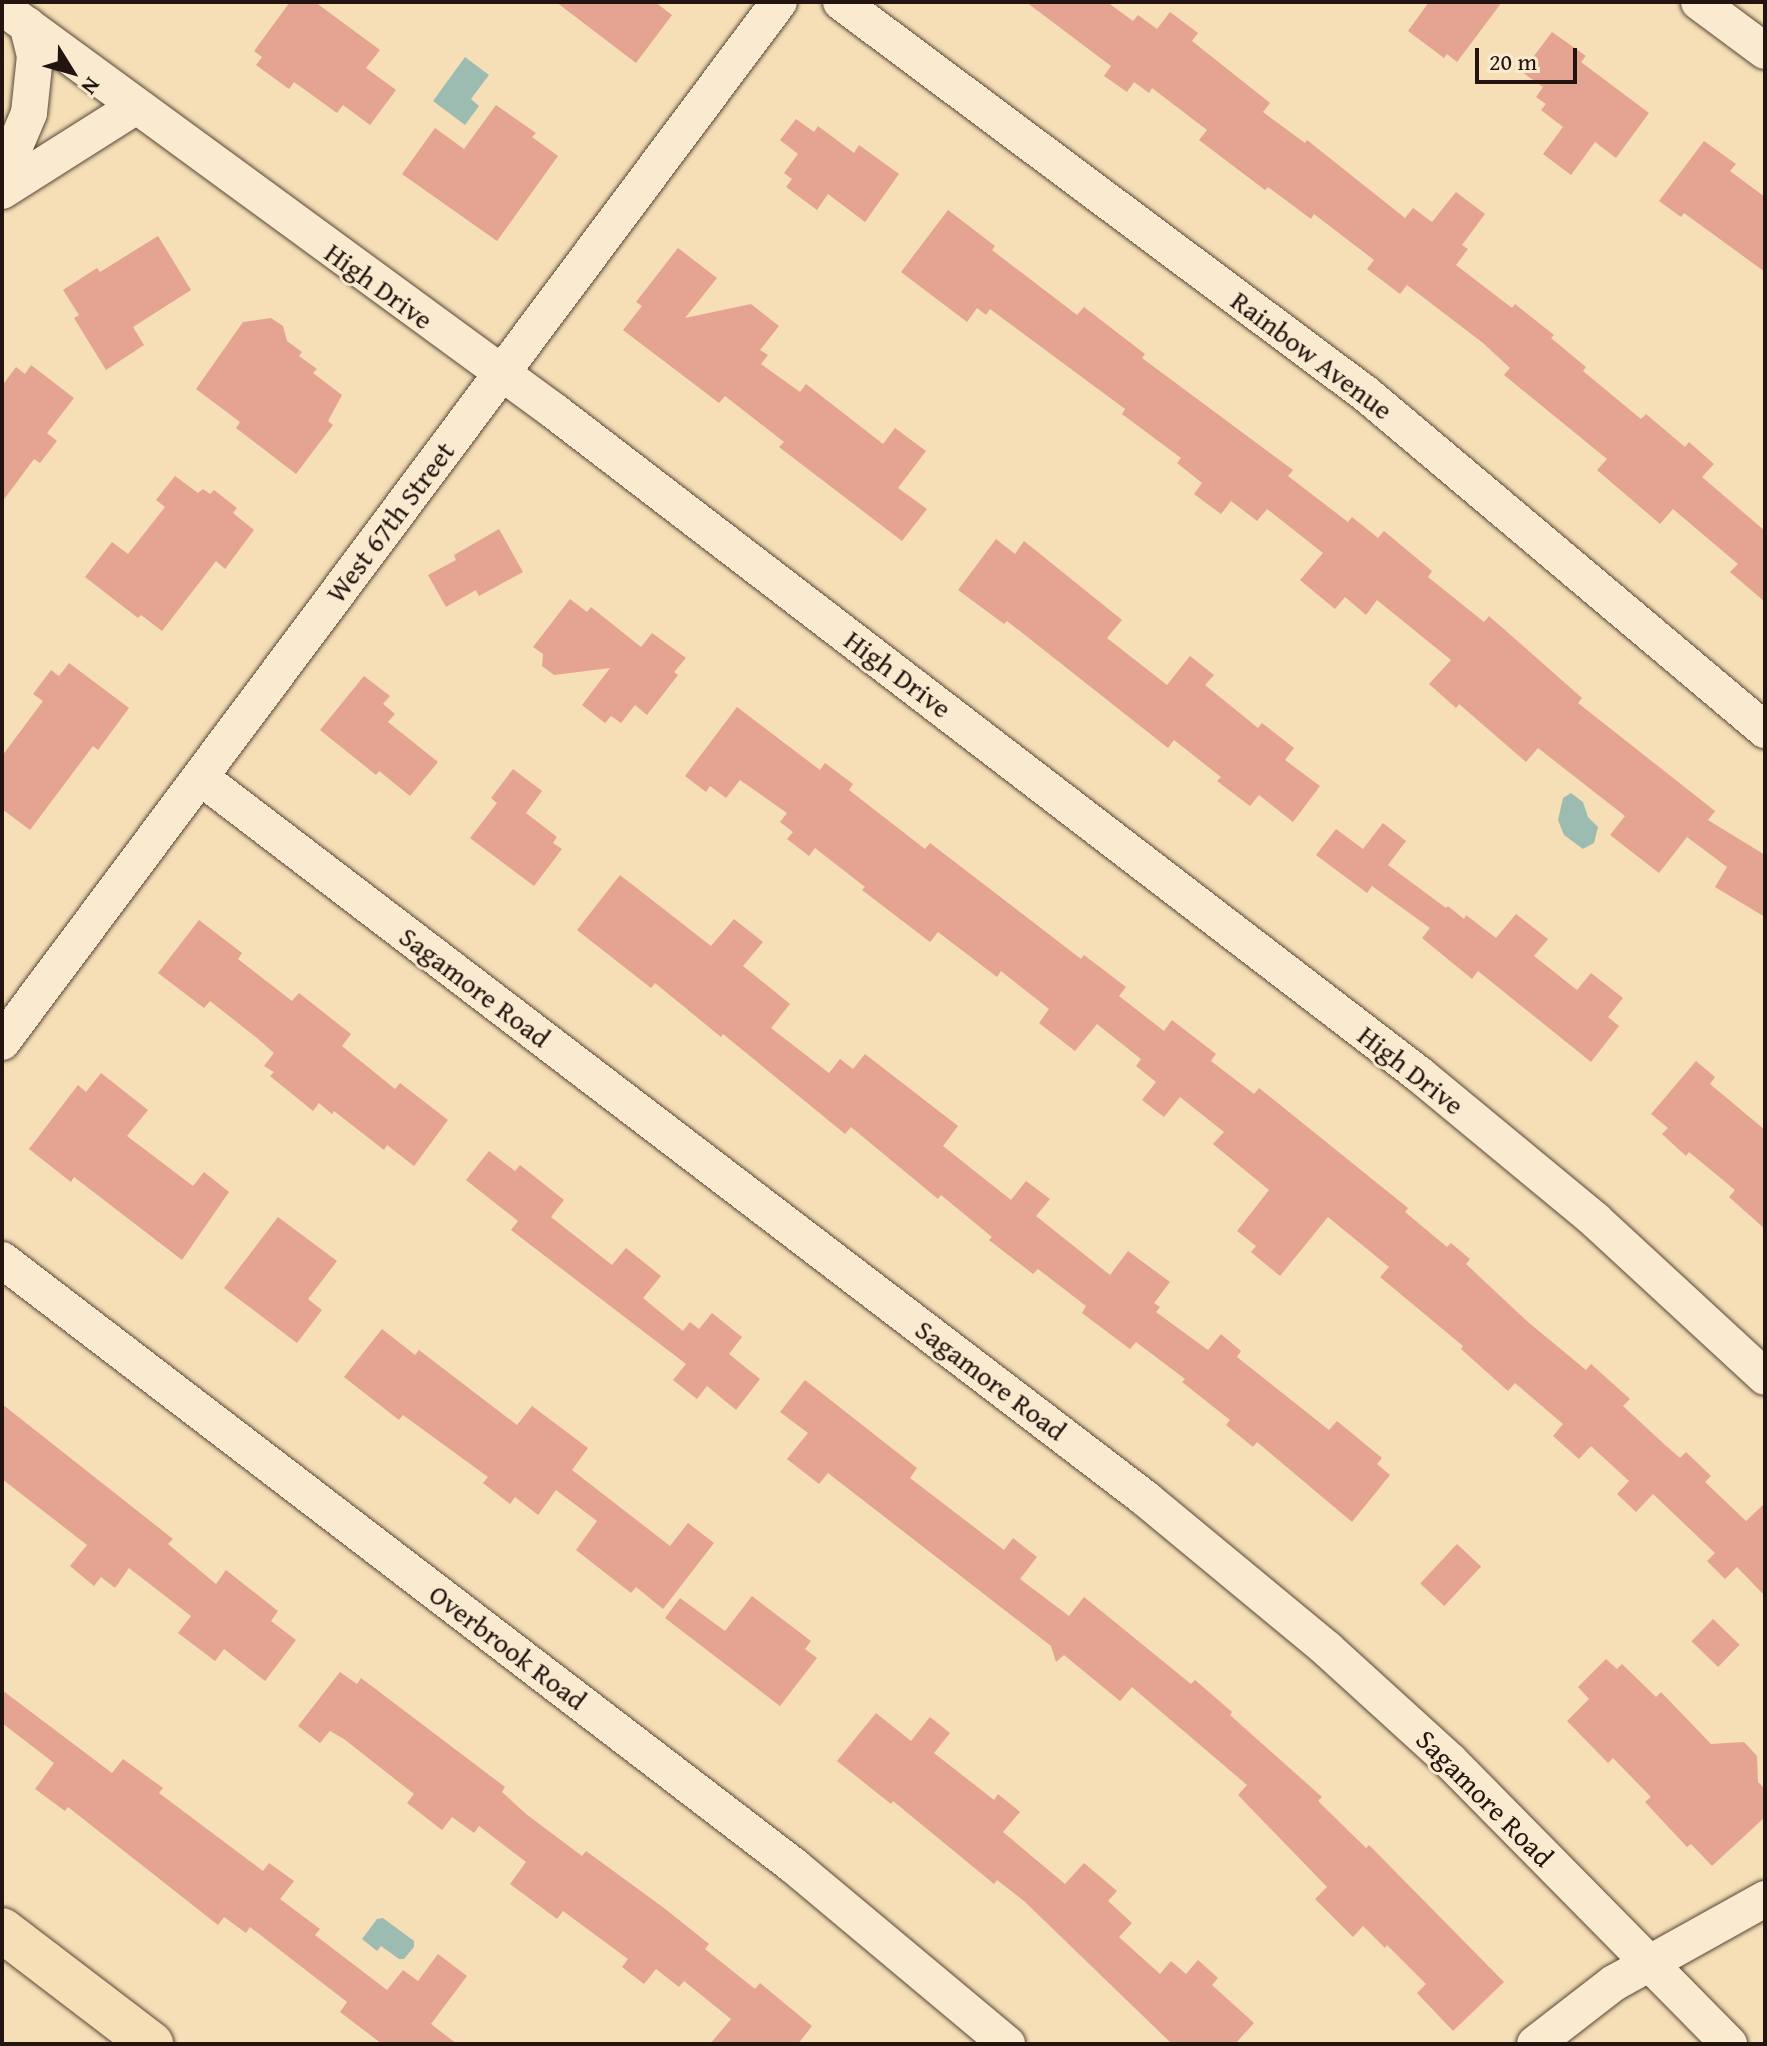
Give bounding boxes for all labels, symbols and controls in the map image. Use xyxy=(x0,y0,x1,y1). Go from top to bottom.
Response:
north arrow xyxy=(32,32,112,112)
scale bar xyxy=(1479,32,1581,82)
text: 20 m xyxy=(1489,44,1537,79)
text: N xyxy=(74,71,108,102)
street label: High Drive xyxy=(319,236,439,336)
street label: Rainbow Avenue xyxy=(1225,283,1399,427)
street label: West 67th Street xyxy=(319,435,461,609)
street label: High Drive xyxy=(838,623,958,725)
street label: Sagamore Road xyxy=(393,919,557,1055)
street label: High Drive xyxy=(1351,1018,1471,1122)
street label: Sagamore Road xyxy=(909,1312,1073,1448)
street label: Overbrook Road xyxy=(423,1577,593,1717)
street label: Sagamore Road xyxy=(1409,1722,1561,1874)

